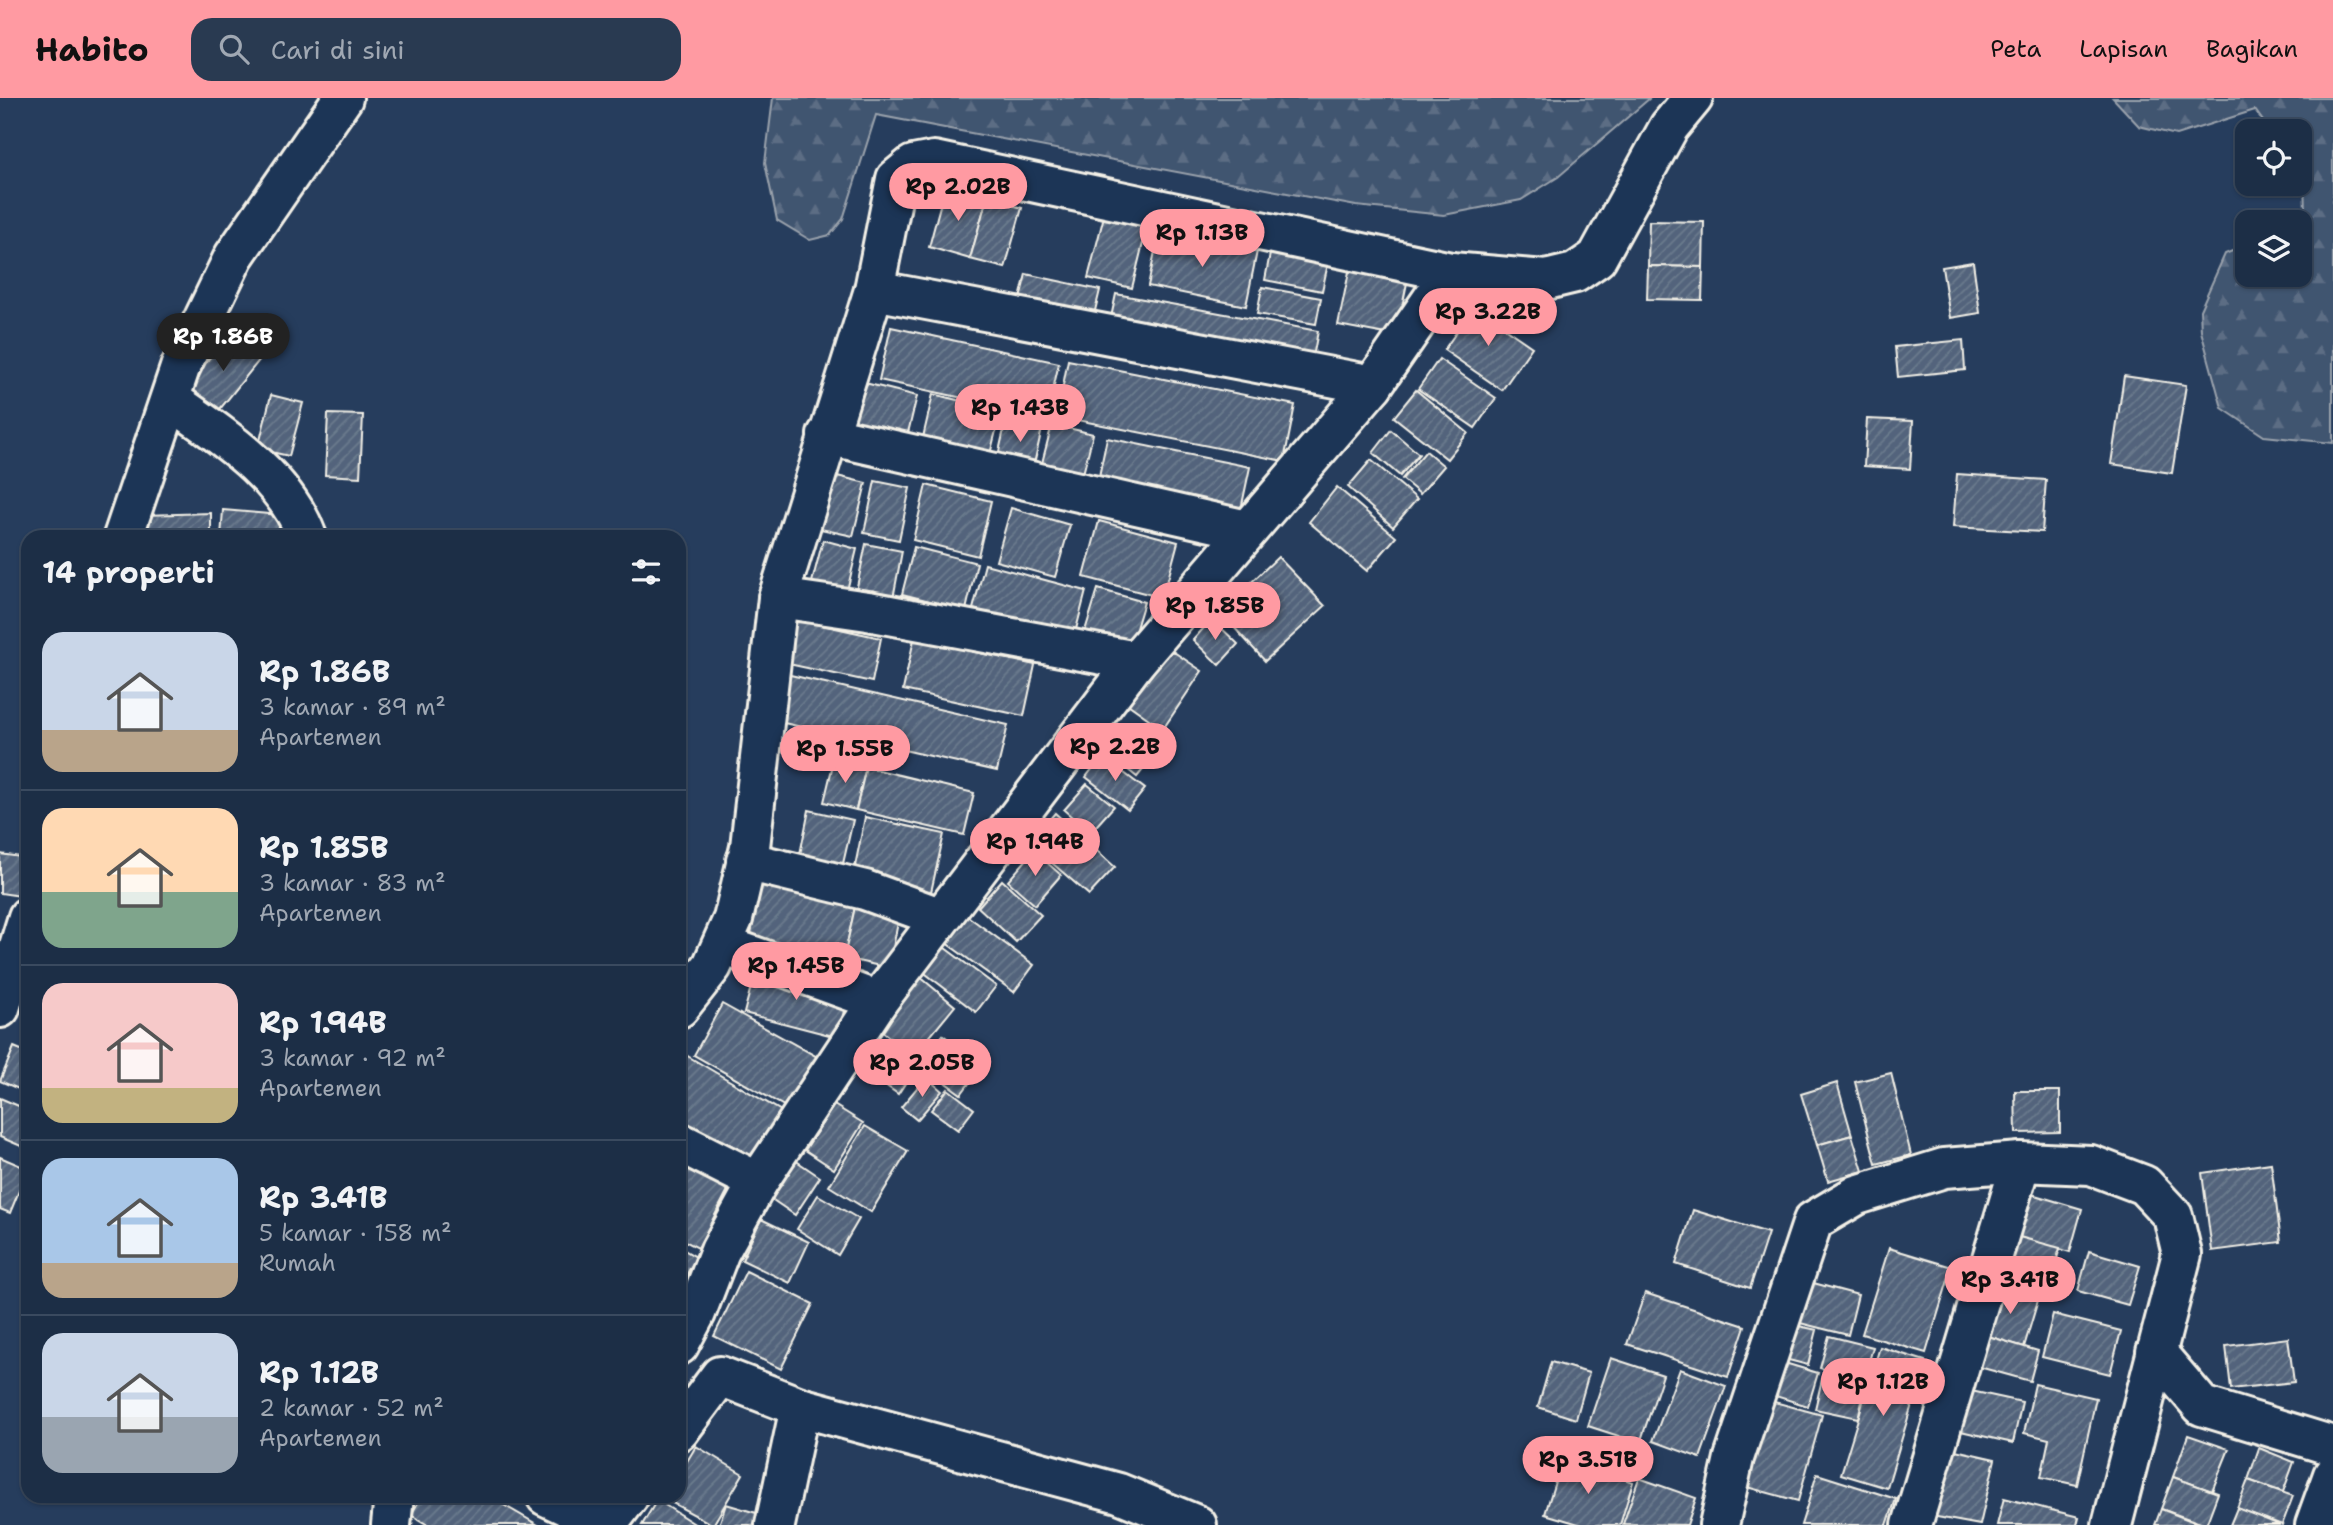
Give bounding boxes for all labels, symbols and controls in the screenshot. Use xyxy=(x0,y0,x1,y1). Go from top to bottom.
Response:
search box xyxy=(191,18,681,81)
text: Habito xyxy=(35,27,149,72)
icon: search xyxy=(215,30,253,68)
text: Cari di sini xyxy=(271,32,405,67)
text: Peta xyxy=(1990,33,2041,65)
text: Lapisan xyxy=(2079,33,2168,65)
text: Bagikan xyxy=(2206,33,2298,65)
map controls xyxy=(2235,119,2312,287)
button: locate xyxy=(2235,119,2312,196)
pin: Rp 2.02B xyxy=(886,164,1030,223)
text: Rp 2.02B xyxy=(905,171,1011,201)
pin: Rp 1.13B xyxy=(1130,209,1274,269)
button: layers xyxy=(2235,210,2312,287)
text: Rp 1.13B xyxy=(1156,217,1248,247)
pin: Rp 3.22B xyxy=(1416,288,1560,348)
text: Rp 3.22B xyxy=(1435,296,1541,326)
pin: Rp 1.86B xyxy=(151,314,295,373)
text: Rp 1.86B xyxy=(173,321,273,351)
pin: Rp 1.43B xyxy=(948,384,1092,444)
text: Rp 1.43B xyxy=(971,392,1069,422)
text: 14 properti xyxy=(42,552,215,593)
icon: filters xyxy=(627,553,665,591)
pin: Rp 1.85B xyxy=(1143,582,1287,642)
text: Rp 1.85B xyxy=(1165,590,1265,620)
text: Rp 1.86B xyxy=(259,651,390,692)
icon: home xyxy=(98,660,182,744)
text: 3 kamar · 89 m² xyxy=(259,692,446,722)
text: Apartemen xyxy=(259,722,382,752)
pin: Rp 2.2B xyxy=(1050,724,1180,783)
pin: Rp 1.55B xyxy=(773,726,917,785)
text: Rp 2.2B xyxy=(1070,731,1160,761)
text: Rp 1.55B xyxy=(796,733,894,763)
pin: Rp 1.94B xyxy=(963,818,1107,878)
text: Rp 1.94B xyxy=(986,826,1084,856)
text: Rp 1.85B xyxy=(259,827,389,868)
icon: home xyxy=(98,836,182,920)
text: 3 kamar · 83 m² xyxy=(259,868,446,898)
text: Apartemen xyxy=(259,898,382,928)
pin: Rp 1.45B xyxy=(724,942,868,1002)
text: Rp 1.45B xyxy=(747,950,845,980)
text: Rp 1.94B xyxy=(259,1002,387,1043)
icon: home xyxy=(98,1011,182,1095)
pin: Rp 2.05B xyxy=(850,1040,994,1099)
text: 3 kamar · 92 m² xyxy=(259,1043,446,1073)
text: Rp 2.05B xyxy=(869,1047,975,1077)
text: Apartemen xyxy=(259,1073,382,1103)
text: Rp 3.41B xyxy=(259,1177,388,1218)
icon: home xyxy=(98,1186,182,1270)
text: 5 kamar · 158 m² xyxy=(259,1218,452,1248)
text: Rumah xyxy=(259,1248,336,1278)
pin: Rp 3.41B xyxy=(1938,1256,2082,1316)
text: Rp 3.41B xyxy=(1961,1264,2059,1294)
text: Rp 1.12B xyxy=(259,1352,379,1393)
pin: Rp 1.12B xyxy=(1811,1358,1955,1418)
icon: home xyxy=(98,1361,182,1445)
text: Rp 1.12B xyxy=(1837,1366,1929,1396)
text: 2 kamar · 52 m² xyxy=(259,1393,444,1423)
text: Apartemen xyxy=(259,1423,382,1453)
pin: Rp 3.51B xyxy=(1516,1436,1660,1496)
text: Rp 3.51B xyxy=(1539,1444,1637,1474)

